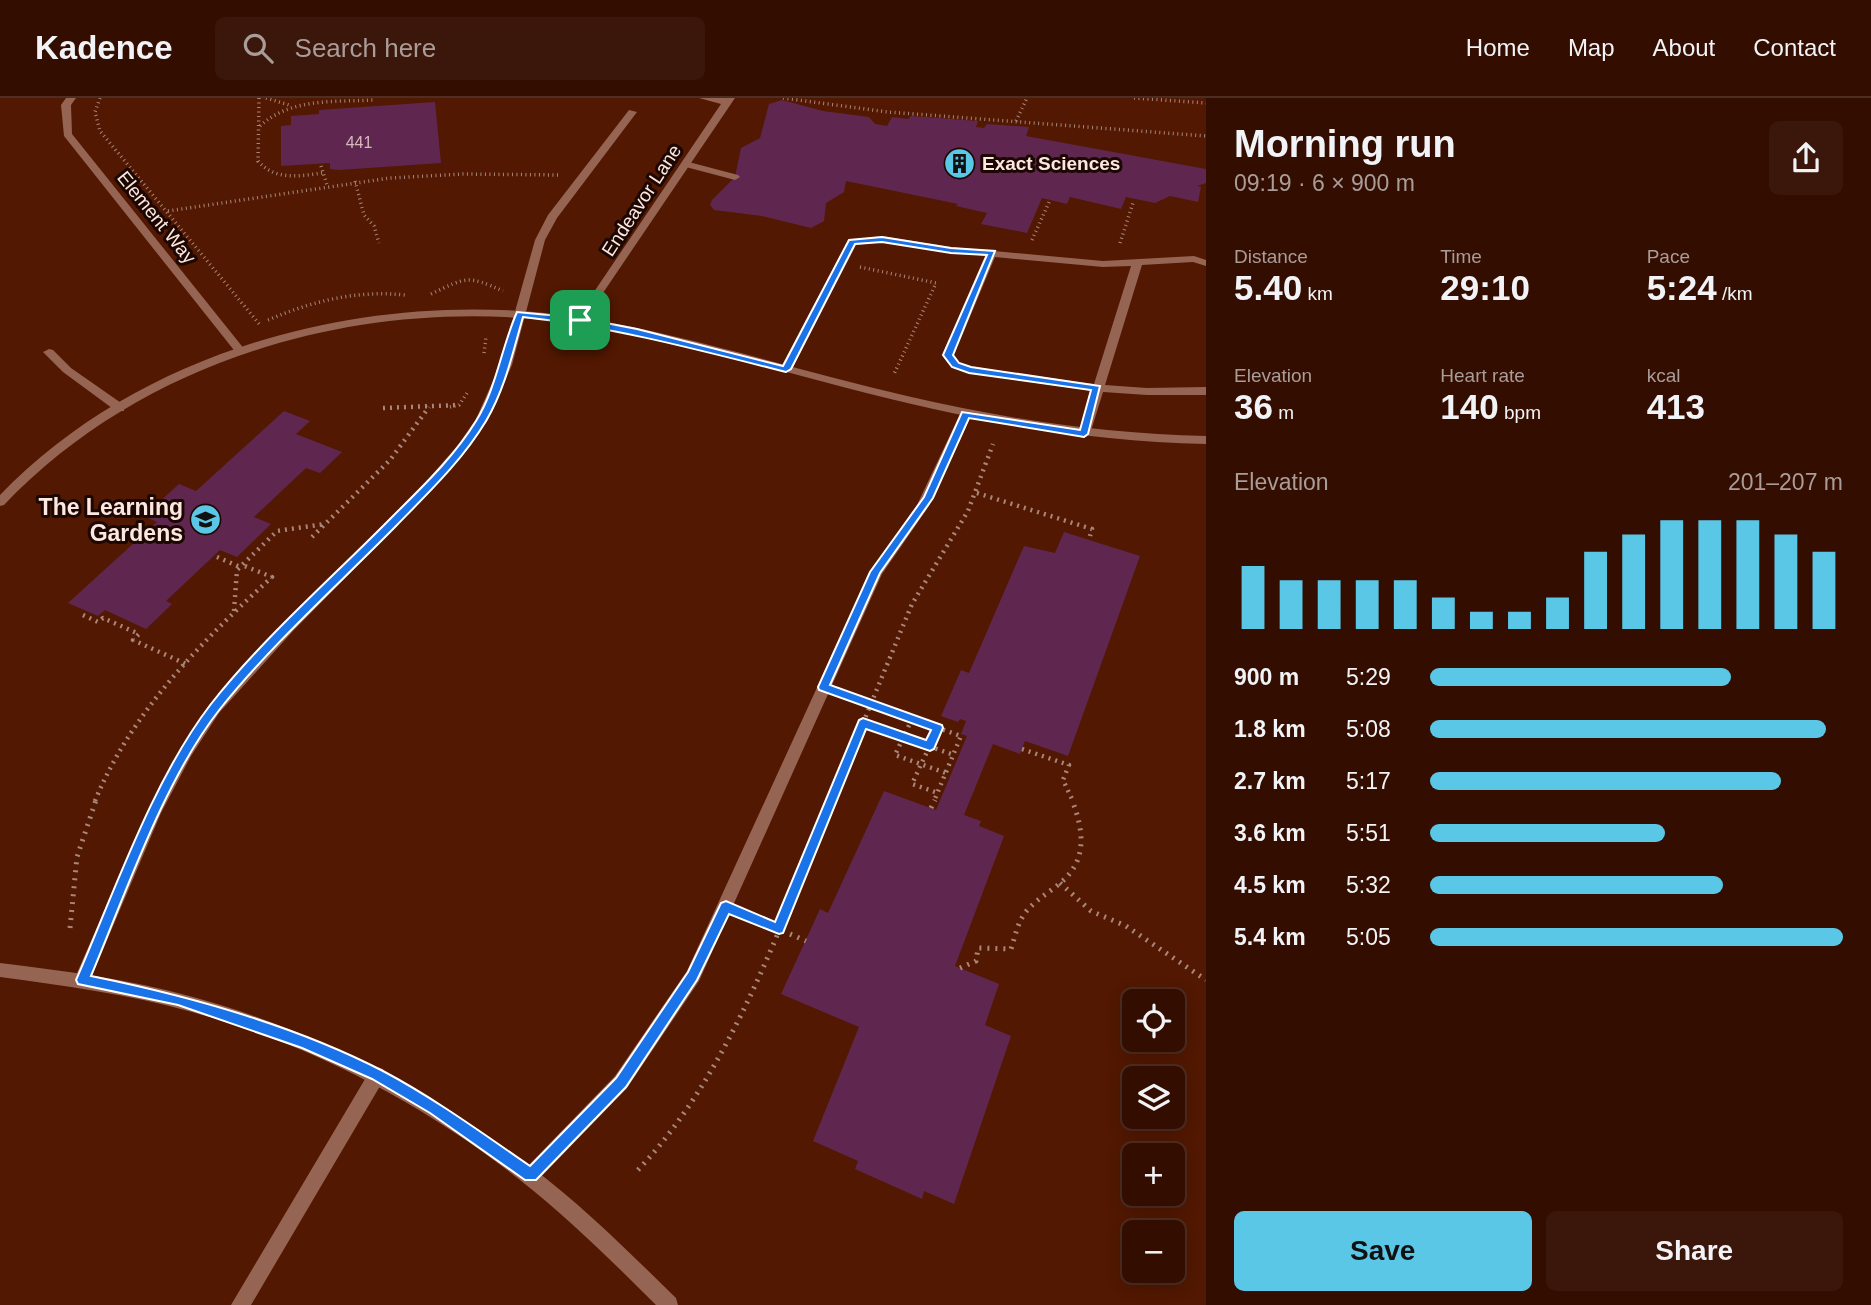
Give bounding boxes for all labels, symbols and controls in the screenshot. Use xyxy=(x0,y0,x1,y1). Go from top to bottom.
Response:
search box xyxy=(215,17,705,80)
text: Kadence xyxy=(35,29,173,66)
icon: search xyxy=(239,29,277,67)
text: Search here xyxy=(295,33,436,63)
text: Home xyxy=(1466,34,1530,61)
text: Map xyxy=(1568,34,1615,61)
text: About xyxy=(1653,34,1715,61)
text: Contact xyxy=(1753,34,1836,61)
button: share xyxy=(1769,121,1843,195)
text: Morning run xyxy=(1234,123,1456,165)
house number: 441 xyxy=(346,134,372,151)
street label: Endeavor Lane xyxy=(598,141,685,260)
building icon: Exact Sciences xyxy=(942,146,976,180)
place label: Exact Sciences xyxy=(982,153,1120,174)
street label: Element Way xyxy=(113,167,200,268)
text: 09:19 · 6 × 900 m xyxy=(1234,170,1415,196)
text: Distance xyxy=(1234,246,1308,267)
text: Time xyxy=(1440,246,1482,267)
text: Pace xyxy=(1647,246,1690,267)
text: 5.40 xyxy=(1234,268,1302,307)
text: 29:10 xyxy=(1440,268,1530,307)
text: 5:24 xyxy=(1647,268,1717,307)
text: km xyxy=(1302,283,1333,304)
text: /km xyxy=(1717,283,1753,304)
pin xyxy=(550,290,610,350)
icon: arrive xyxy=(561,301,599,339)
text: Elevation xyxy=(1234,365,1312,386)
text: Heart rate xyxy=(1440,365,1525,386)
text: kcal xyxy=(1647,365,1680,386)
text: 36 xyxy=(1234,387,1273,426)
text: 140 xyxy=(1440,387,1499,426)
text: 413 xyxy=(1647,387,1705,426)
text: m xyxy=(1273,402,1294,423)
text: bpm xyxy=(1499,402,1541,423)
text: Elevation xyxy=(1234,469,1329,495)
text: 201–207 m xyxy=(1728,469,1843,495)
place label: The Learning Gardens xyxy=(39,494,183,546)
school or university icon: The Learning Gardens xyxy=(189,503,223,537)
text: 900 m xyxy=(1234,664,1299,690)
text: 5:29 xyxy=(1346,664,1391,690)
text: 1.8 km xyxy=(1234,716,1306,742)
text: 5:08 xyxy=(1346,716,1391,742)
text: 2.7 km xyxy=(1234,768,1306,794)
text: 5:17 xyxy=(1346,768,1391,794)
text: 3.6 km xyxy=(1234,820,1306,846)
text: 5:51 xyxy=(1346,820,1391,846)
text: 4.5 km xyxy=(1234,872,1306,898)
text: 5:32 xyxy=(1346,872,1391,898)
text: 5.4 km xyxy=(1234,924,1306,950)
text: 5:05 xyxy=(1346,924,1391,950)
map controls xyxy=(1122,989,1185,1283)
button: locate xyxy=(1122,989,1185,1052)
button: layers xyxy=(1122,1066,1185,1129)
button: + xyxy=(1122,1143,1185,1206)
button: Save xyxy=(1234,1211,1532,1291)
button: Share xyxy=(1546,1211,1843,1291)
button: − xyxy=(1122,1220,1185,1283)

